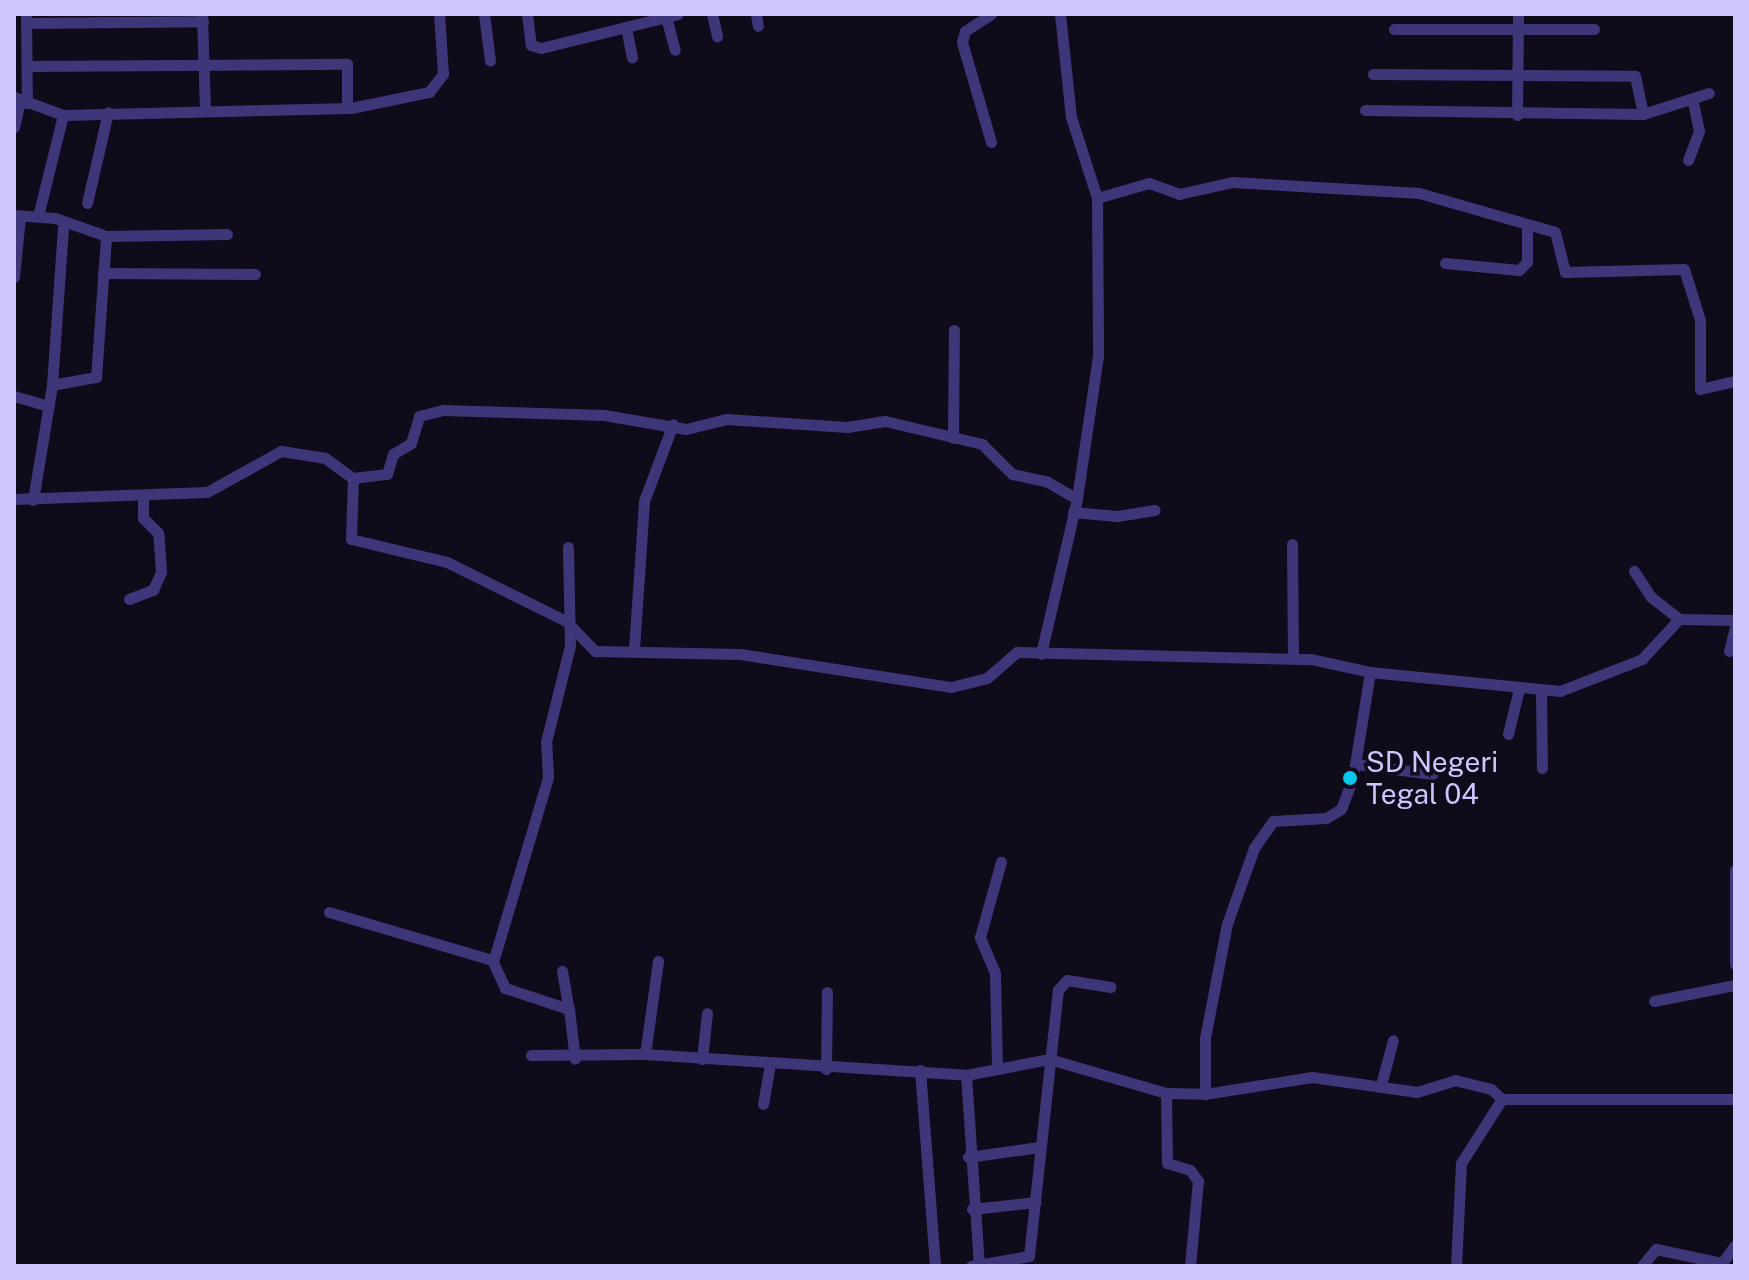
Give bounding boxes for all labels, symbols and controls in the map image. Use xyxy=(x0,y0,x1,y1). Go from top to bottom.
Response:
place label: SD Negeri Tegal 04 xyxy=(1366,745,1498,811)
marker: SD Negeri Tegal 04 xyxy=(1341,769,1359,787)

